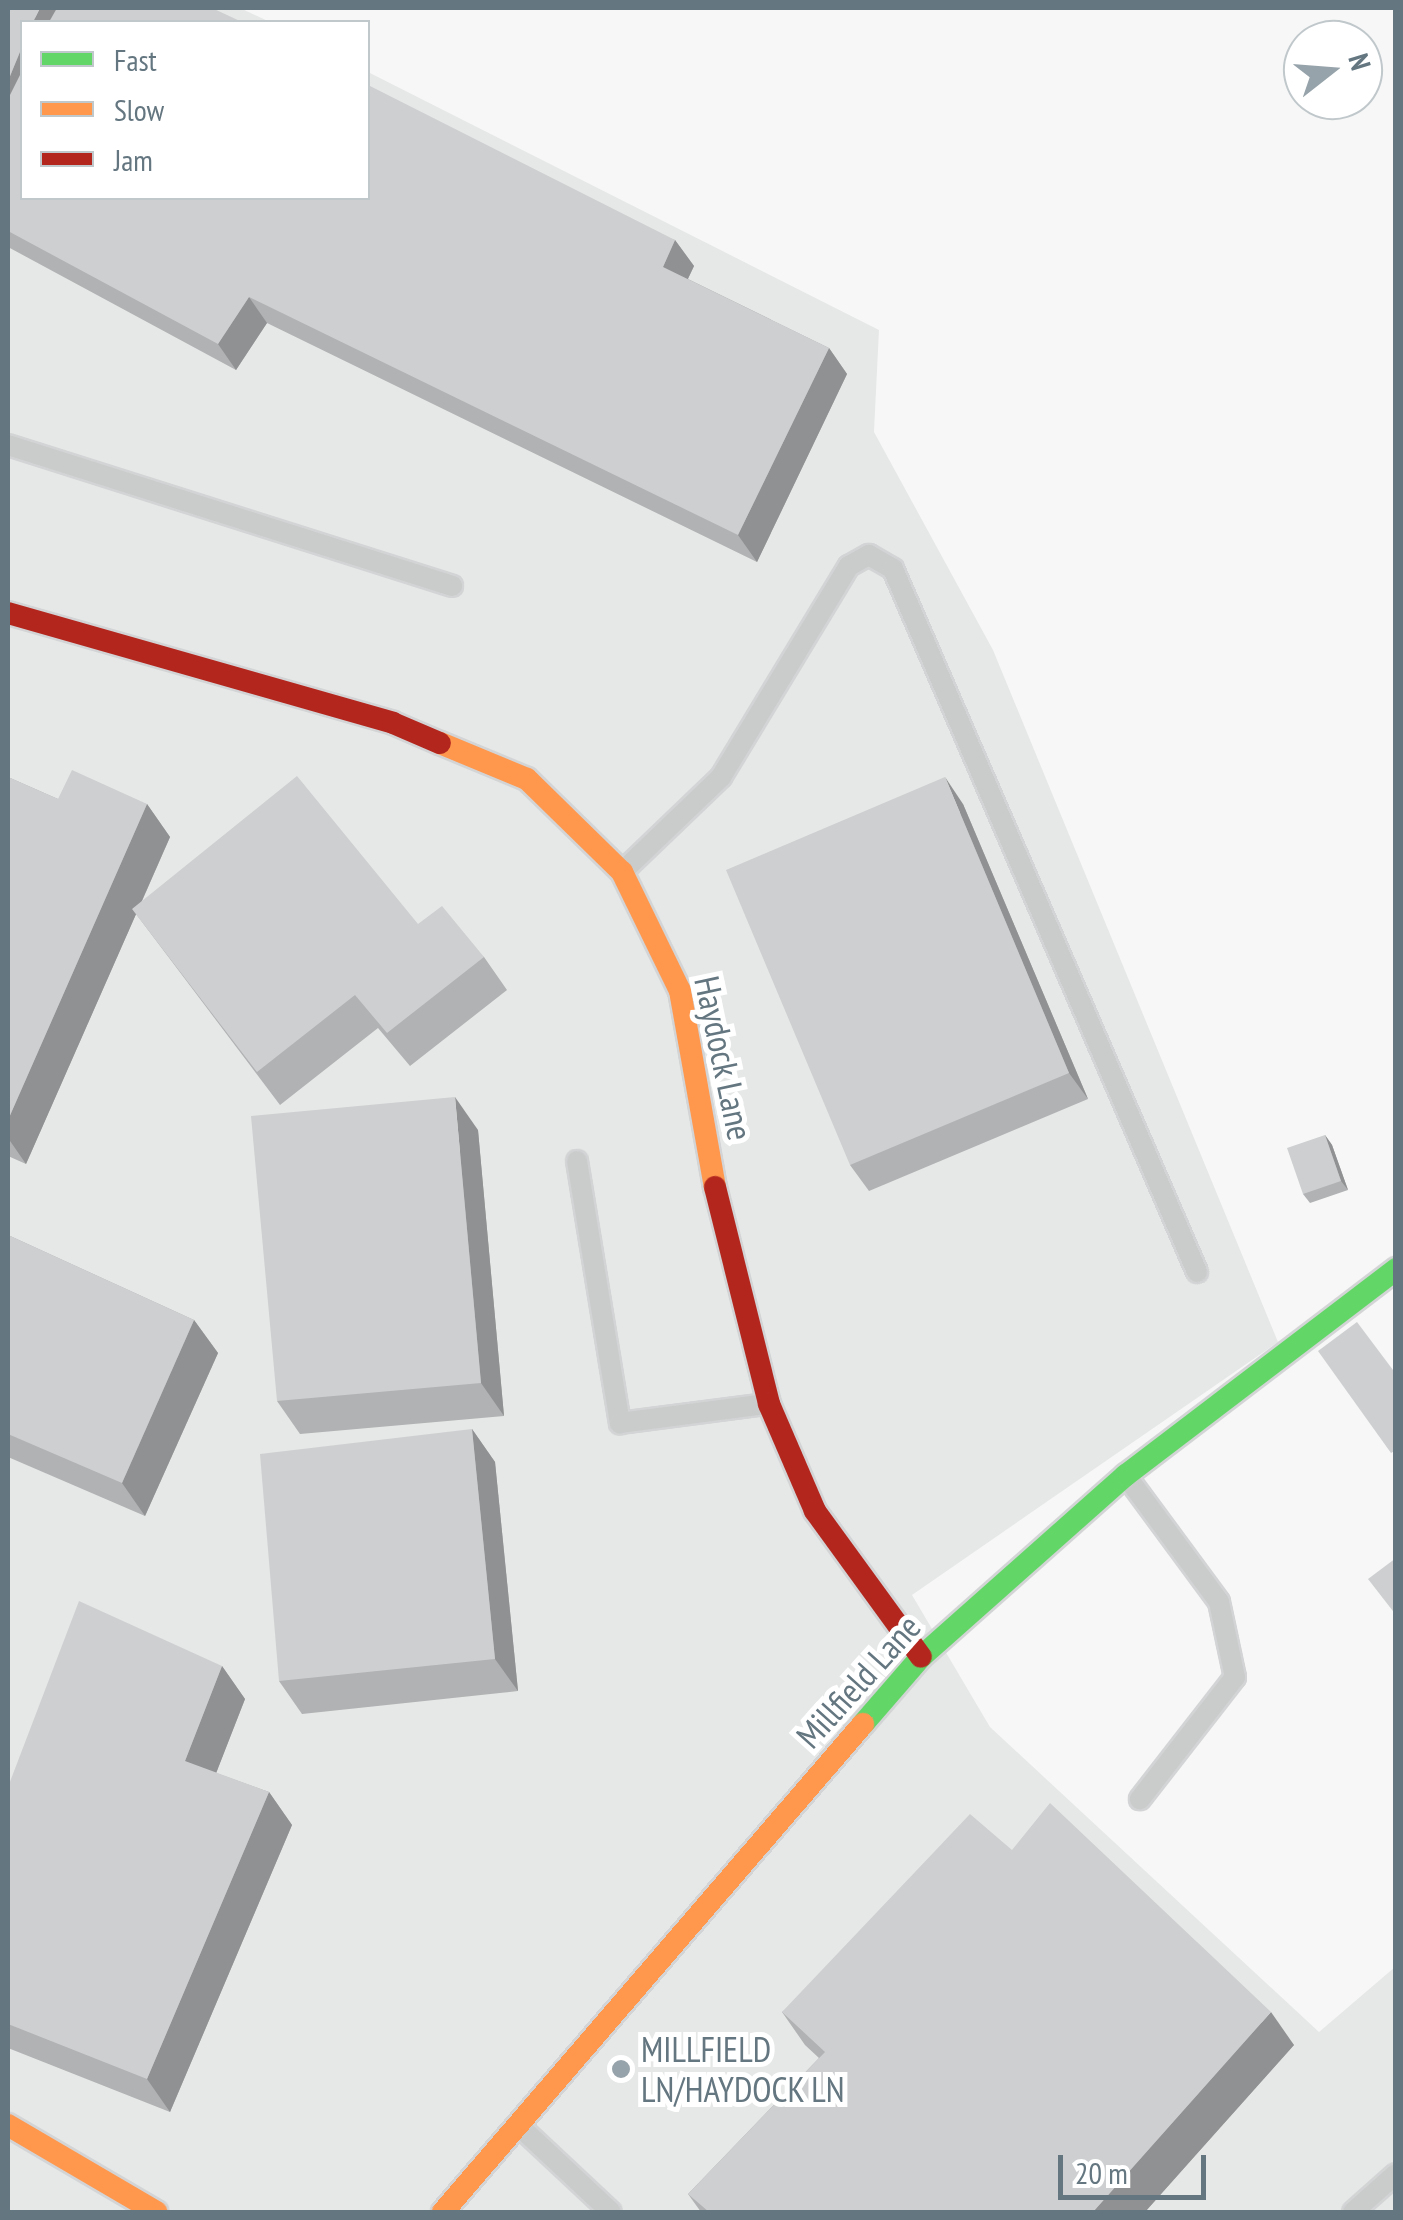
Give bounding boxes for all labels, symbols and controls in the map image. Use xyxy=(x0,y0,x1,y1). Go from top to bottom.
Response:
legend xyxy=(20,20,370,200)
north arrow xyxy=(1283,20,1383,120)
text: Fast xyxy=(114,40,157,79)
text: N xyxy=(1340,49,1380,74)
text: Slow xyxy=(114,90,164,129)
text: Jam xyxy=(114,140,153,179)
street label: Haydock Lane xyxy=(686,972,762,1144)
street label: Millfield Lane xyxy=(787,1606,929,1756)
place label: MILLFIELD LN/HAYDOCK LN xyxy=(641,2028,846,2110)
marker: MILLFIELD LN/HAYDOCK LN xyxy=(610,2058,632,2080)
scale bar xyxy=(1063,2135,1210,2197)
text: 20 m xyxy=(1075,2153,1128,2192)

